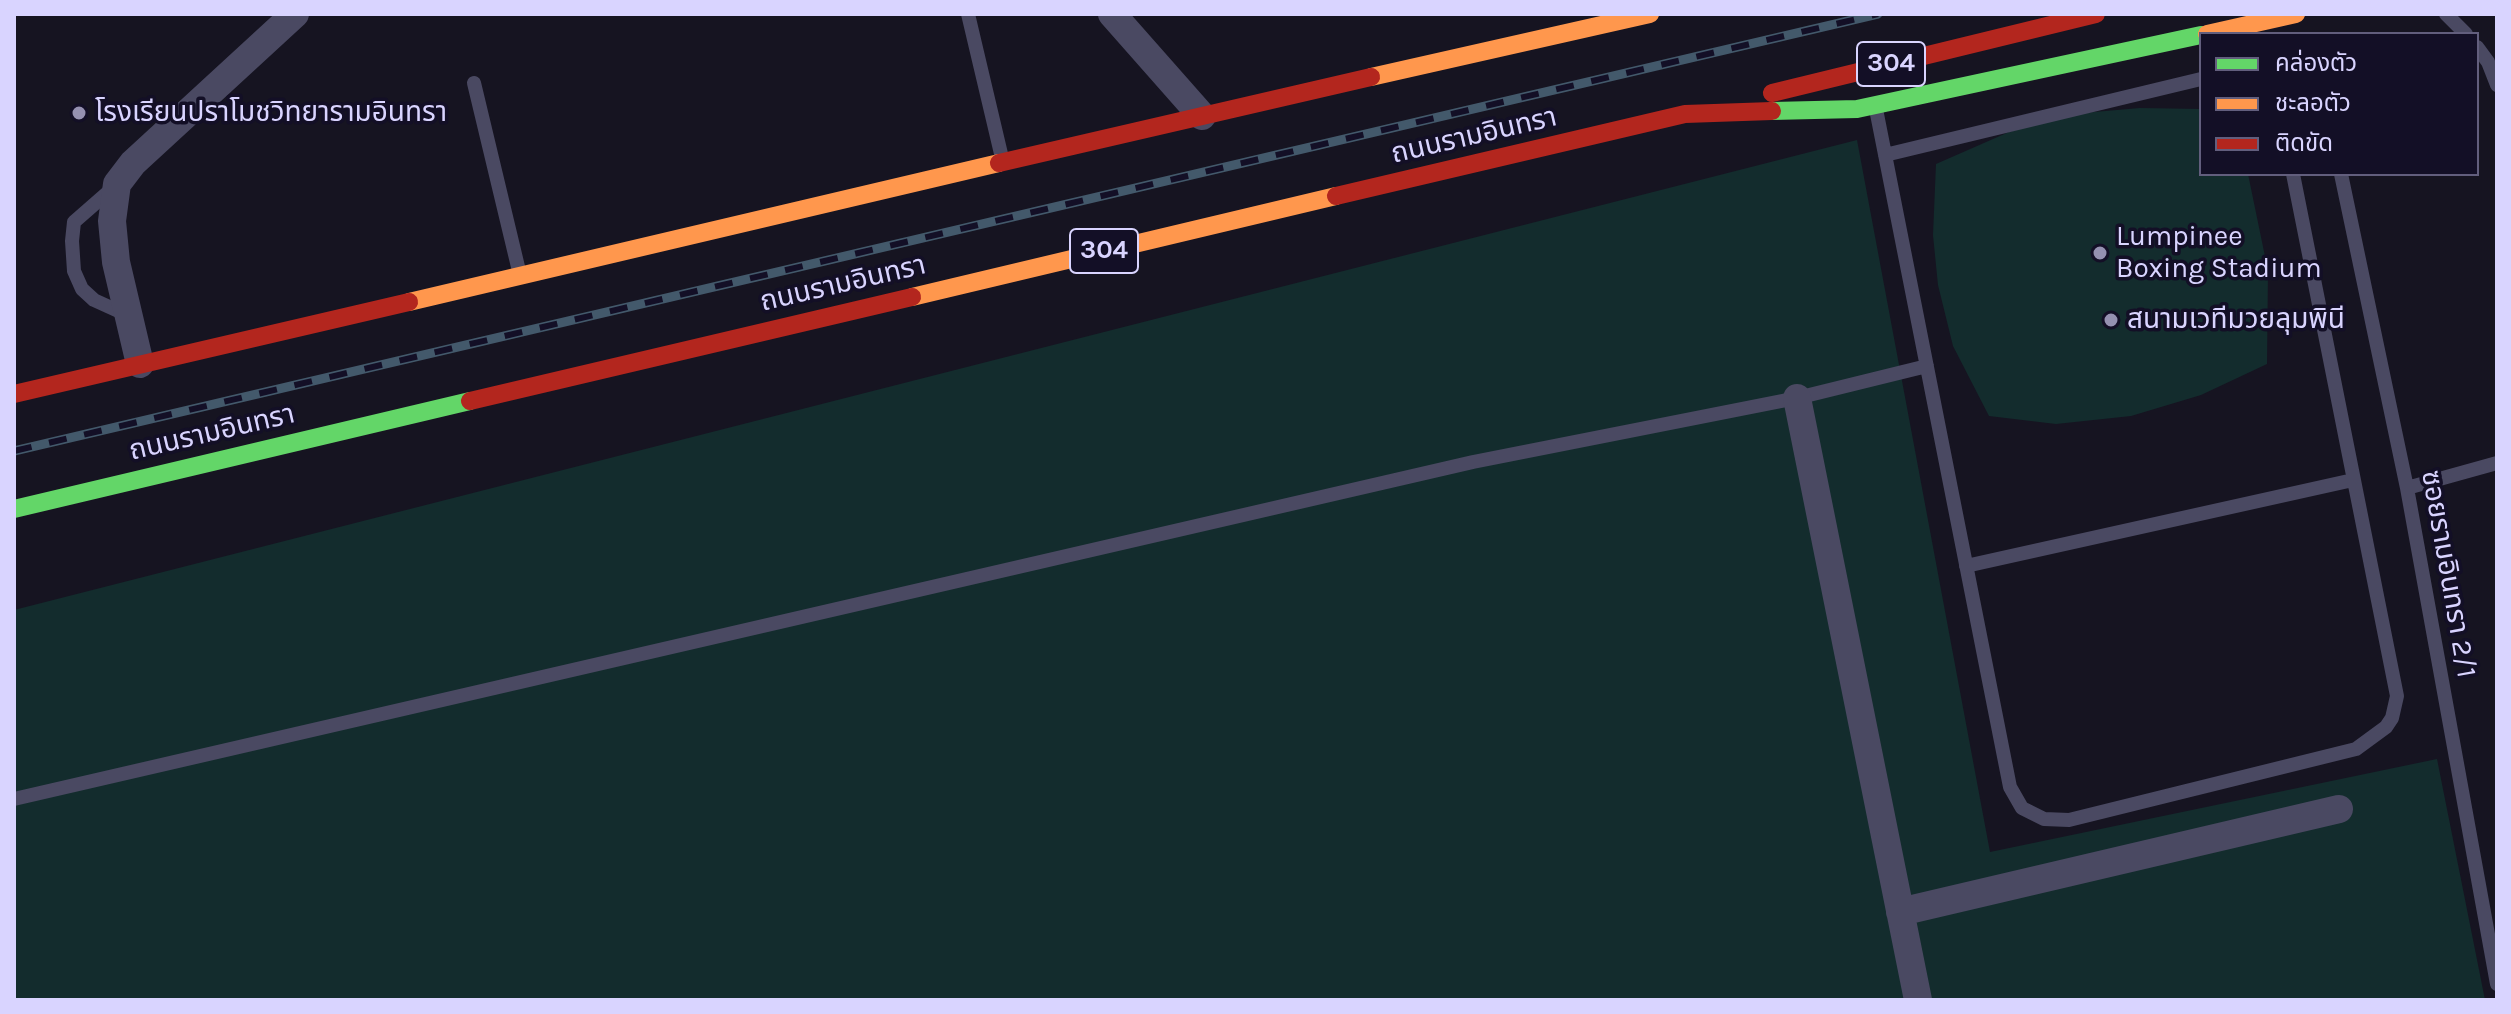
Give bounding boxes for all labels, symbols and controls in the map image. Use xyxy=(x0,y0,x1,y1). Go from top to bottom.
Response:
legend xyxy=(2199,32,2479,176)
road number: 304 xyxy=(1857,42,1925,86)
text: คล่องตัว xyxy=(2275,49,2357,77)
text: ชะลอตัว xyxy=(2275,89,2351,117)
place label: โรงเรียนปราโมชวิทยารามอินทรา xyxy=(95,96,447,130)
street label: ถนนรามอินทรา xyxy=(1388,101,1560,171)
marker: โรงเรียนปราโมชวิทยารามอินทรา xyxy=(70,104,88,122)
text: ติดขัด xyxy=(2275,129,2333,157)
place label: Lumpinee Boxing Stadium xyxy=(2116,220,2322,286)
road number: 304 xyxy=(1070,229,1138,273)
marker: Lumpinee Boxing Stadium xyxy=(2091,244,2109,262)
street label: ถนนรามอินทรา xyxy=(757,249,929,319)
place label: สนามเวทีมวยลุมพินี xyxy=(2127,303,2345,337)
marker: สนามเวทีมวยลุมพินี xyxy=(2102,311,2120,329)
street label: ถนนรามอินทรา xyxy=(126,398,298,468)
street label: ซอยรามอินทรา 2/1 xyxy=(2413,468,2483,680)

